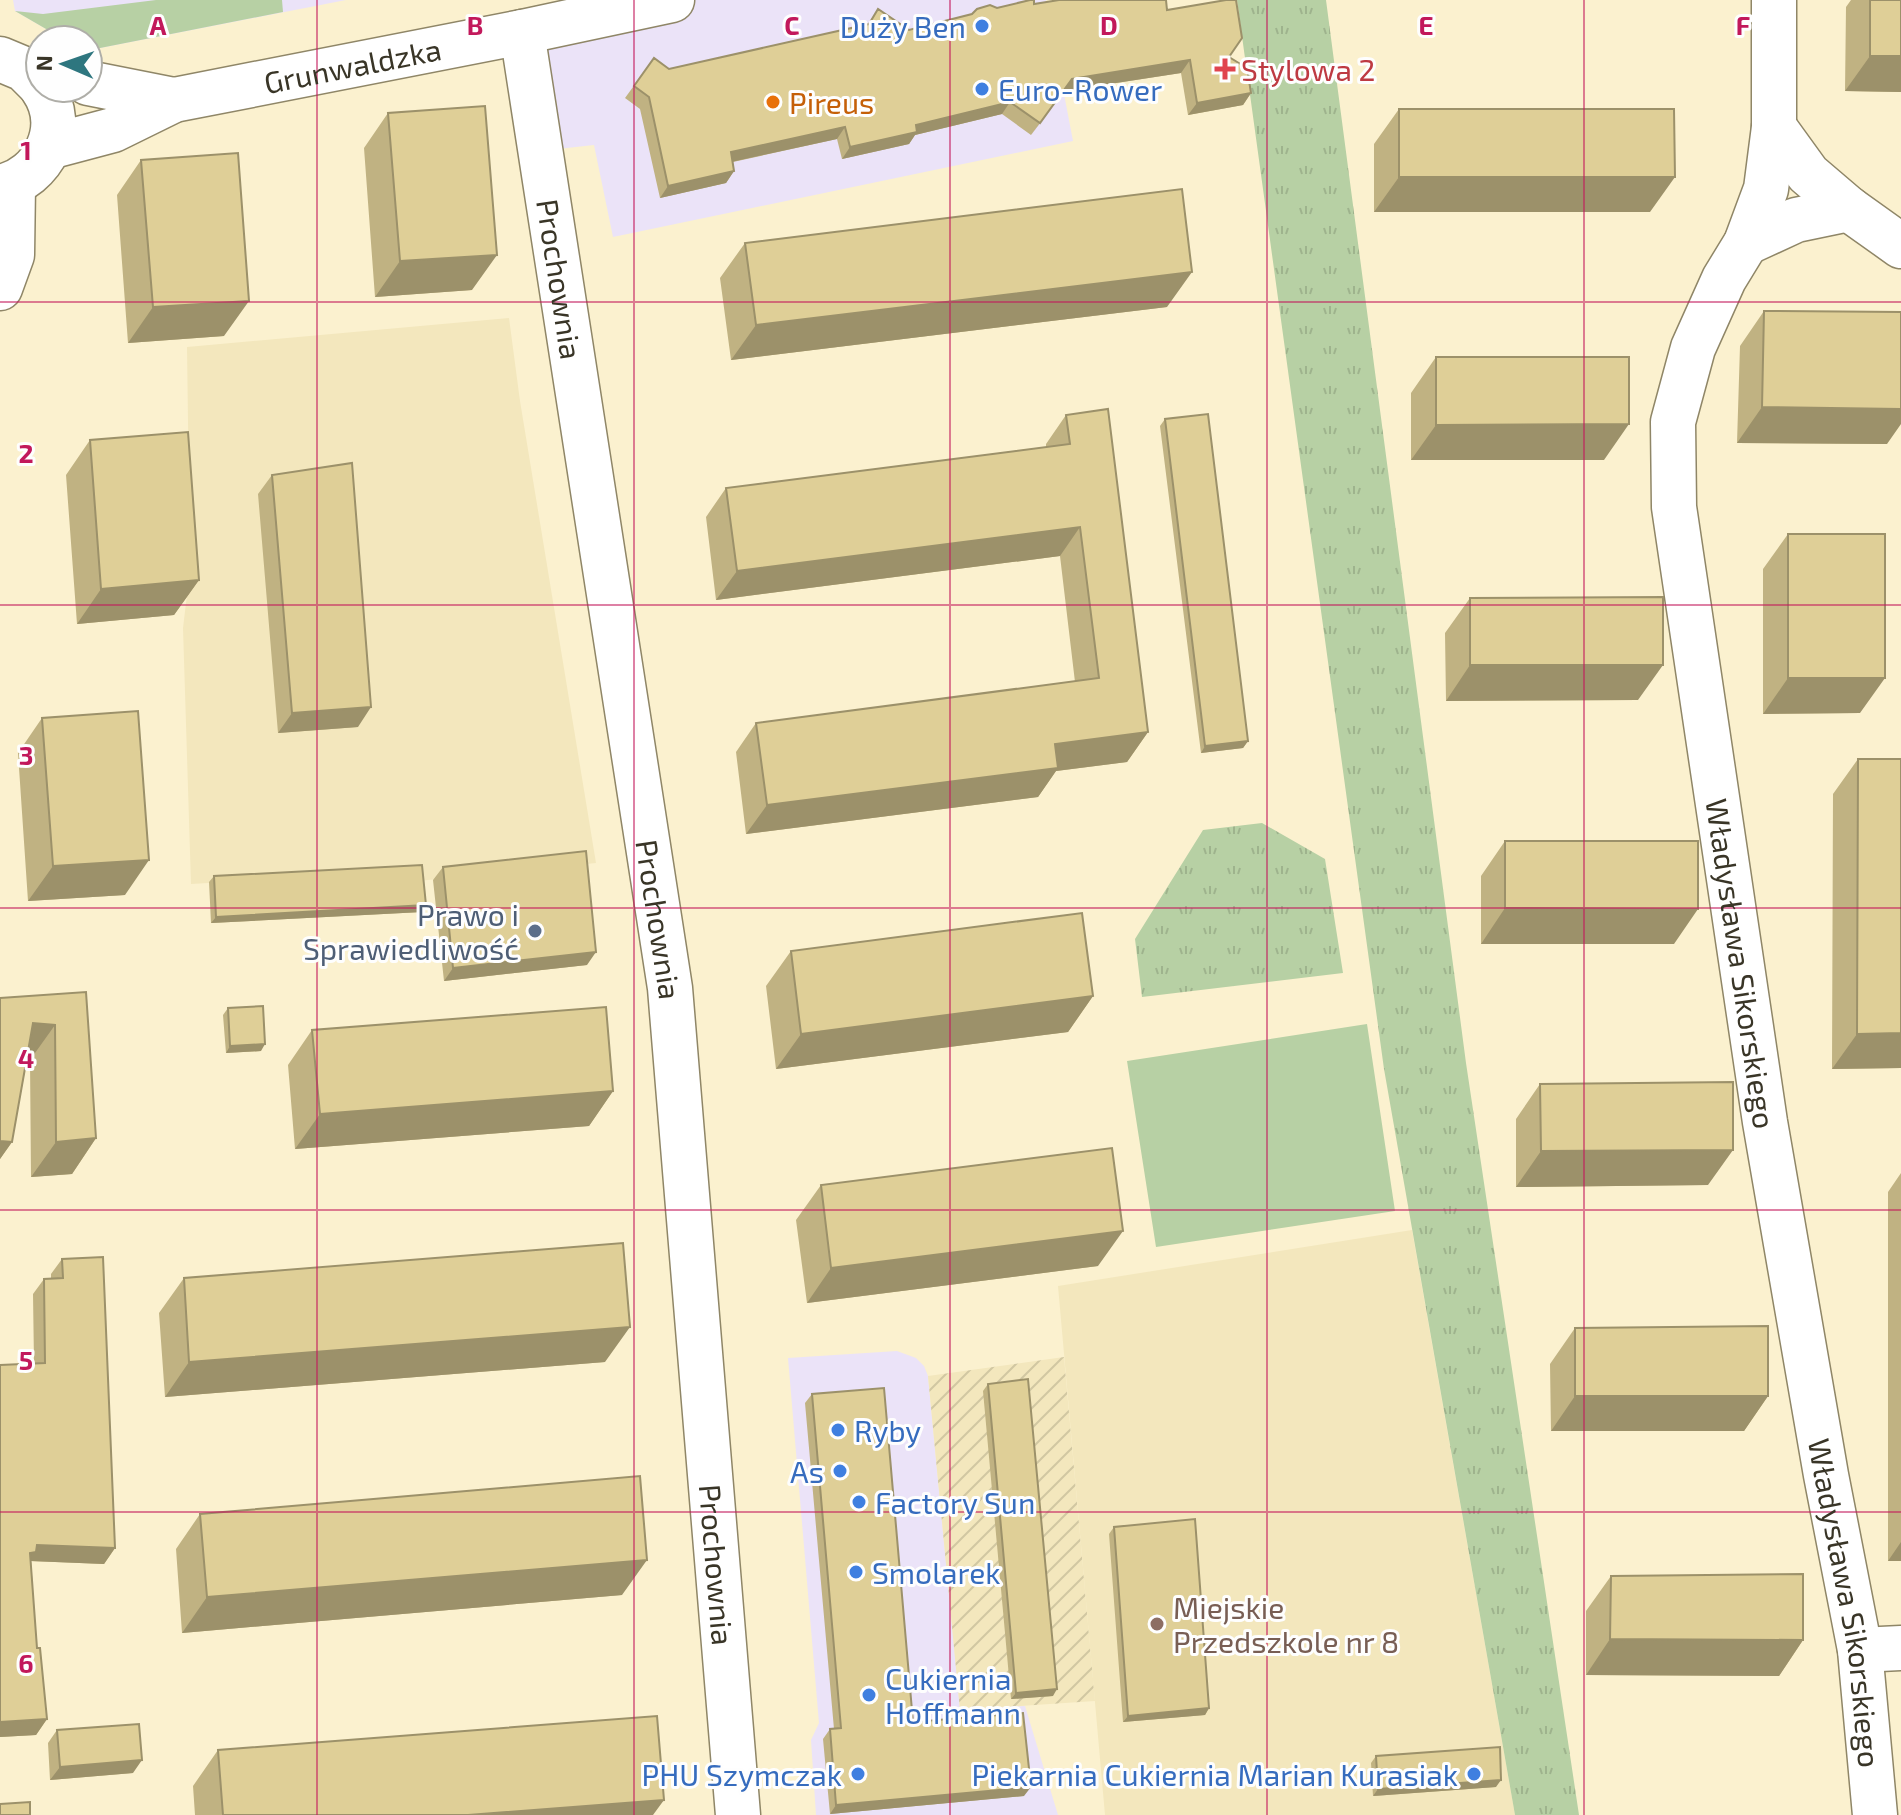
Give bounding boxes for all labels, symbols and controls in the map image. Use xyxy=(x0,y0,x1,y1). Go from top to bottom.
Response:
place label: Duży Ben xyxy=(840,8,966,44)
text: A xyxy=(150,9,167,40)
text: B xyxy=(467,9,483,40)
text: C xyxy=(784,9,800,40)
text: D xyxy=(1100,9,1118,40)
text: E xyxy=(1418,9,1434,40)
text: F xyxy=(1736,9,1750,40)
marker: Duży Ben xyxy=(973,17,991,35)
north arrow xyxy=(24,24,104,104)
street label: Grunwaldzka xyxy=(261,30,444,100)
place label: Stylowa 2 xyxy=(1241,51,1375,87)
text: N xyxy=(30,55,56,72)
marker: Stylowa 2 xyxy=(1216,60,1234,78)
place label: Euro-Rower xyxy=(998,71,1162,107)
marker: Euro-Rower xyxy=(973,80,991,98)
place label: Pireus xyxy=(789,84,874,120)
marker: Pireus xyxy=(764,93,782,111)
text: 1 xyxy=(20,134,32,165)
street label: Prochownia xyxy=(530,196,590,362)
text: 2 xyxy=(18,437,34,468)
text: 3 xyxy=(19,739,33,770)
street label: Władysława Sikorskiego xyxy=(1699,796,1784,1131)
street label: Prochownia xyxy=(629,837,689,1001)
place label: Prawo i Sprawiedliwość xyxy=(303,896,519,966)
marker: Prawo i Sprawiedliwość xyxy=(526,922,544,940)
text: 4 xyxy=(18,1042,34,1073)
text: 5 xyxy=(19,1344,33,1375)
place label: Ryby xyxy=(854,1412,921,1448)
marker: Ryby xyxy=(829,1421,847,1439)
street label: Władysława Sikorskiego xyxy=(1802,1435,1889,1769)
place label: As xyxy=(790,1453,824,1489)
marker: As xyxy=(831,1462,849,1480)
street label: Prochownia xyxy=(693,1483,742,1647)
place label: Factory Sun xyxy=(875,1484,1035,1520)
marker: Factory Sun xyxy=(850,1493,868,1511)
place label: Smolarek xyxy=(872,1554,1001,1590)
marker: Smolarek xyxy=(847,1563,865,1581)
place label: Miejskie Przedszkole nr 8 xyxy=(1173,1589,1399,1659)
marker: Miejskie Przedszkole nr 8 xyxy=(1148,1615,1166,1633)
text: 6 xyxy=(18,1647,34,1678)
place label: Cukiernia Hoffmann xyxy=(885,1660,1021,1730)
marker: Cukiernia Hoffmann xyxy=(860,1686,878,1704)
place label: PHU Szymczak xyxy=(642,1756,842,1792)
place label: Piekarnia Cukiernia Marian Kurasiak xyxy=(971,1756,1458,1792)
marker: PHU Szymczak xyxy=(849,1765,867,1783)
marker: Piekarnia Cukiernia Marian Kurasiak xyxy=(1465,1765,1483,1783)

